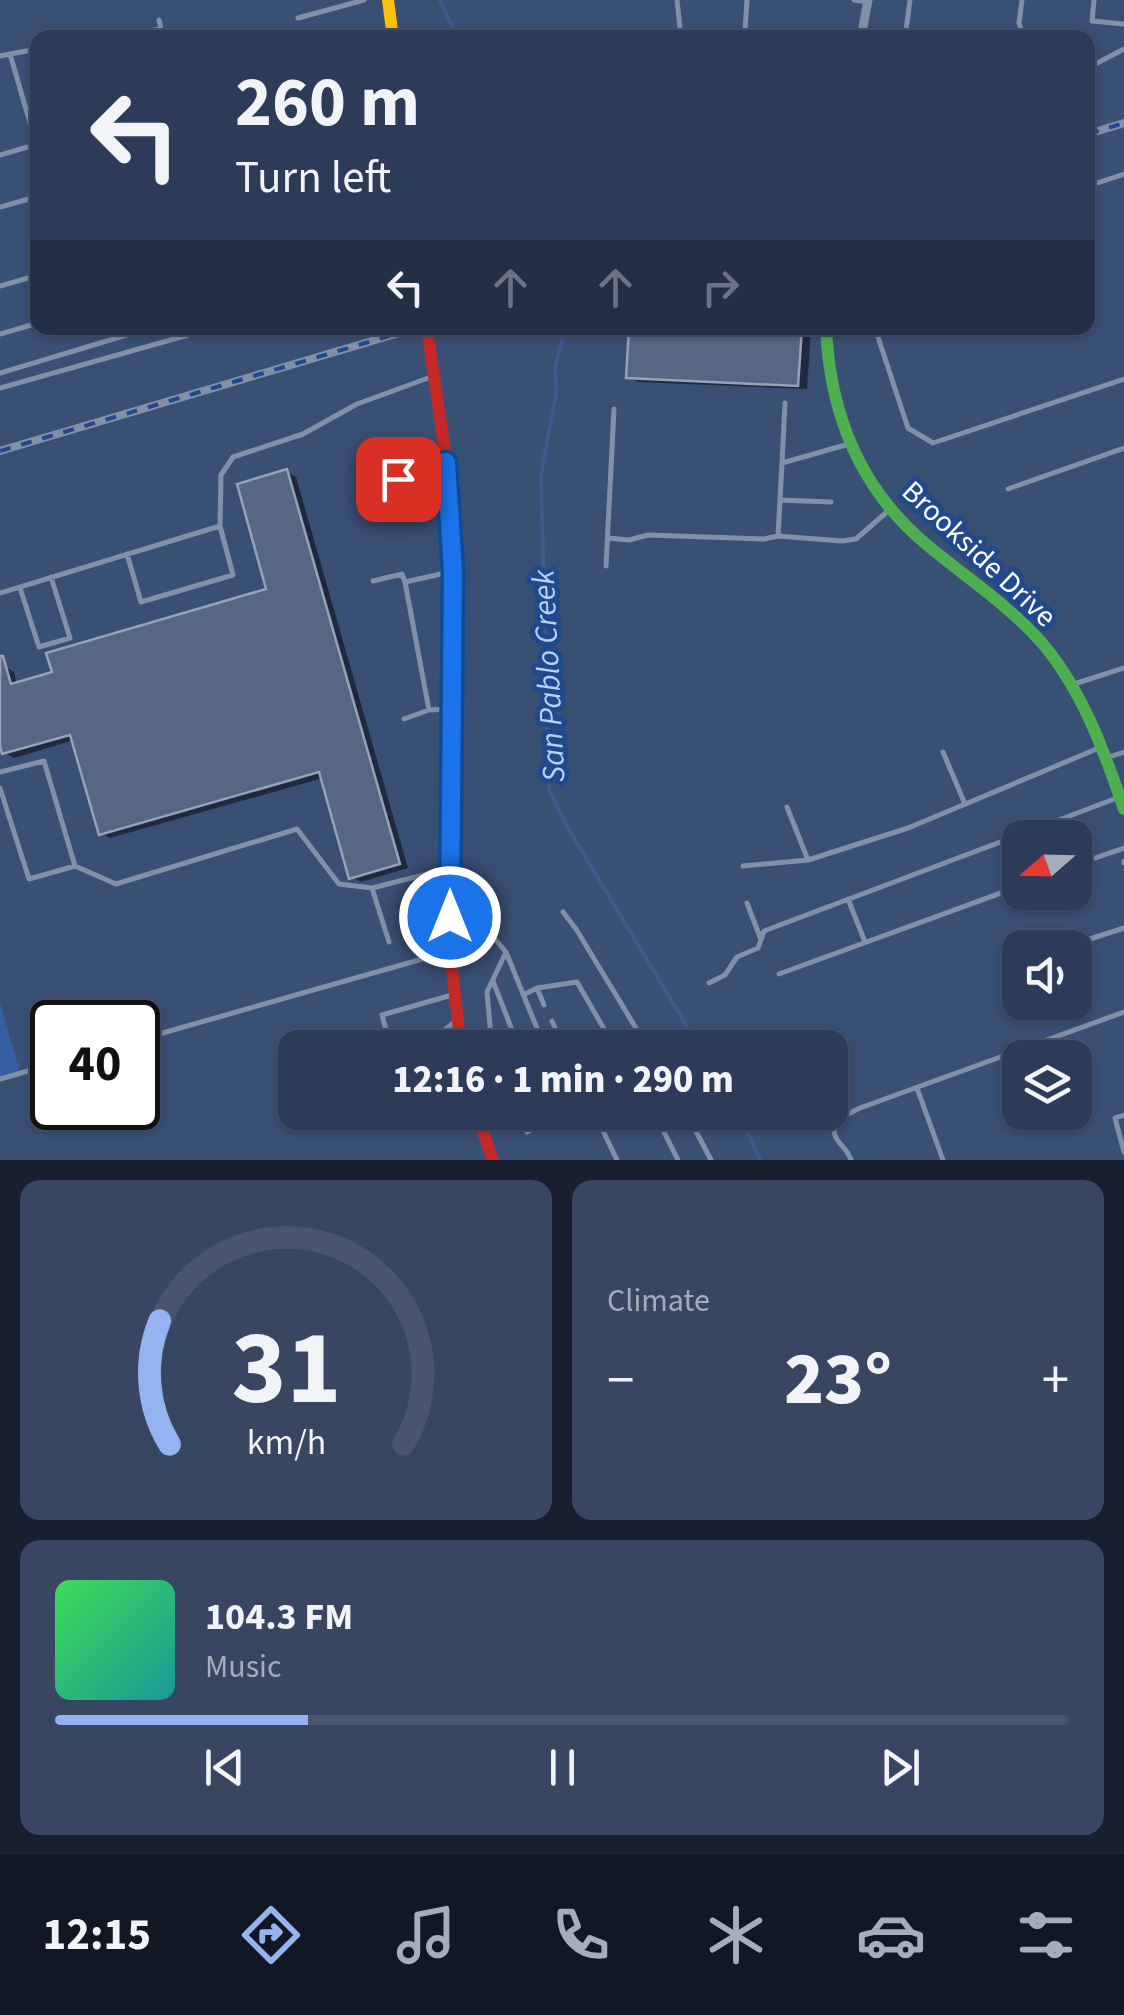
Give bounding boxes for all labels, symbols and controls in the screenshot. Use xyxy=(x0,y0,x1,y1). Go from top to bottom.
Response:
text: 260 m xyxy=(235,53,420,153)
icon: left xyxy=(70,70,200,200)
text: Turn left xyxy=(235,146,391,210)
icon: left xyxy=(378,260,433,315)
icon: ahead xyxy=(483,260,538,315)
icon: ahead xyxy=(588,260,643,315)
icon: right xyxy=(693,260,748,315)
pin xyxy=(356,437,441,522)
icon: arrive xyxy=(371,452,426,507)
street label: Brookside Drive xyxy=(892,471,1066,637)
water label: San Pablo Creek xyxy=(520,568,578,784)
north arrow xyxy=(1002,820,1092,910)
map controls xyxy=(1002,820,1092,1130)
position arrow xyxy=(398,865,502,969)
button: sound xyxy=(1002,930,1092,1020)
speed limit sign: 40 xyxy=(30,1000,160,1130)
button: layers xyxy=(1002,1040,1092,1130)
text: 12:16 · 1 min · 290 m xyxy=(392,1053,734,1107)
text: Climate xyxy=(607,1278,710,1324)
text: 31 xyxy=(231,1296,341,1444)
text: 23° xyxy=(784,1326,892,1433)
text: − xyxy=(607,1342,634,1420)
text: + xyxy=(1042,1342,1069,1420)
text: km/h xyxy=(246,1417,326,1468)
text: 104.3 FM xyxy=(205,1590,353,1644)
text: Music xyxy=(205,1644,282,1690)
icon: previous xyxy=(197,1740,252,1795)
icon: pause xyxy=(535,1740,590,1795)
icon: next xyxy=(873,1740,928,1795)
icon: directions xyxy=(236,1900,306,1970)
icon: music xyxy=(391,1900,461,1970)
icon: phone xyxy=(546,1900,616,1970)
icon: climate xyxy=(701,1900,771,1970)
icon: car xyxy=(856,1900,926,1970)
icon: filters xyxy=(1011,1900,1081,1970)
text: 12:15 xyxy=(43,1903,151,1967)

